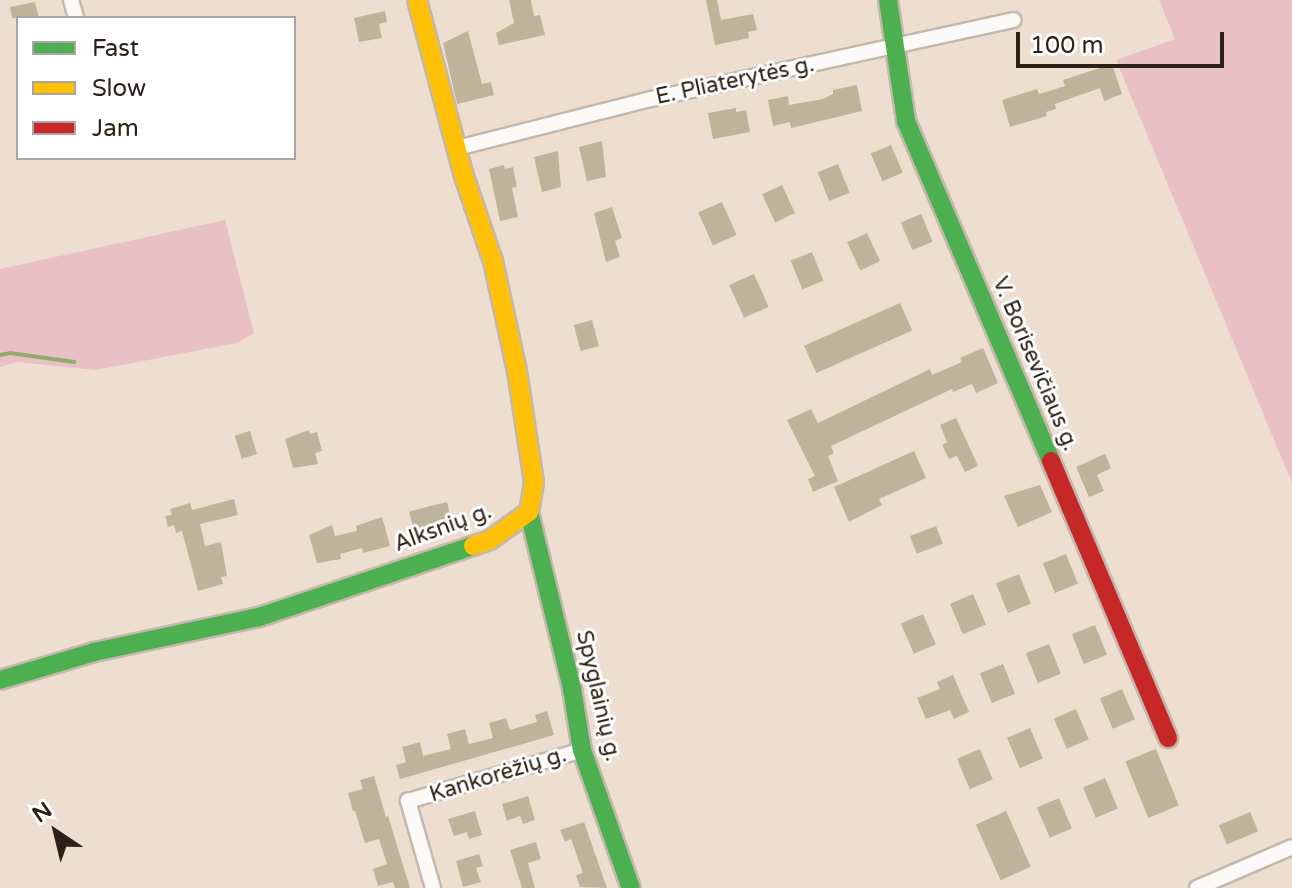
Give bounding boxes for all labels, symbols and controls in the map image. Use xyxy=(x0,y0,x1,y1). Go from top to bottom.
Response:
legend xyxy=(16,16,296,160)
scale bar xyxy=(1020,16,1228,66)
text: 100 m xyxy=(1030,31,1104,60)
text: Fast xyxy=(92,34,139,63)
street label: E. Pliaterytės g. xyxy=(653,51,817,111)
text: Slow xyxy=(92,74,146,103)
text: Jam xyxy=(92,114,139,143)
street label: V. Borisevičiaus g. xyxy=(986,273,1084,455)
street label: Alksnių g. xyxy=(391,498,495,558)
street label: Spyglainių g. xyxy=(570,628,626,764)
street label: Kankorėžių g. xyxy=(427,742,569,808)
north arrow xyxy=(16,792,96,872)
text: N xyxy=(28,797,57,828)

